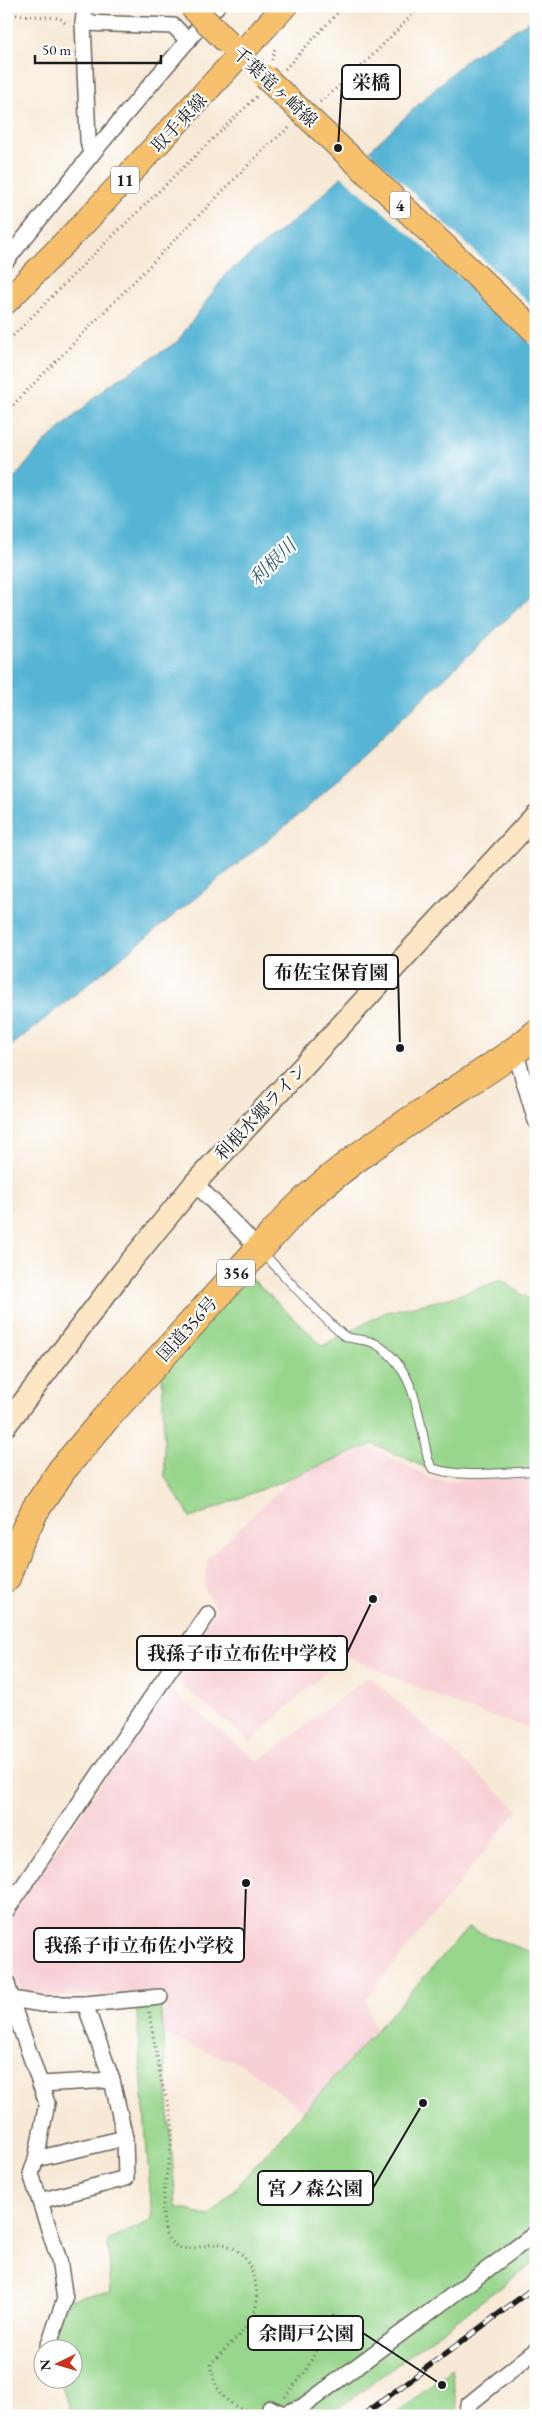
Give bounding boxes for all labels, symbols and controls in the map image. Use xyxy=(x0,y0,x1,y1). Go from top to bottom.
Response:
scale bar xyxy=(35,32,161,64)
text: 50 m xyxy=(42,40,71,59)
street label: 千葉竜ヶ崎線 xyxy=(228,41,323,132)
callout: 栄橋 xyxy=(342,65,400,99)
text: 栄橋 xyxy=(352,70,390,95)
street label: 取手東線 xyxy=(146,88,212,157)
road number: 11 xyxy=(111,166,139,194)
road number: 4 xyxy=(390,192,410,218)
water label: 利根川 xyxy=(243,532,303,591)
callout: 布佐宝保育園 xyxy=(264,955,398,989)
text: 布佐宝保育園 xyxy=(274,960,388,985)
street label: 利根水郷ライン xyxy=(209,1058,312,1165)
road number: 356 xyxy=(217,1260,255,1286)
street label: 国道356号 xyxy=(151,1291,222,1366)
callout: 我孫子市立布佐中学校 xyxy=(137,1636,347,1670)
text: 我孫子市立布佐中学校 xyxy=(147,1641,337,1666)
callout: 我孫子市立布佐小学校 xyxy=(34,1928,244,1962)
text: 我孫子市立布佐小学校 xyxy=(44,1933,234,1958)
callout: 宮ノ森公園 xyxy=(258,2171,373,2205)
text: 宮ノ森公園 xyxy=(267,2176,363,2201)
callout: 余間戸公園 xyxy=(248,2316,363,2350)
text: 余間戸公園 xyxy=(258,2321,354,2346)
north arrow xyxy=(32,2340,82,2390)
text: N xyxy=(36,2358,55,2372)

